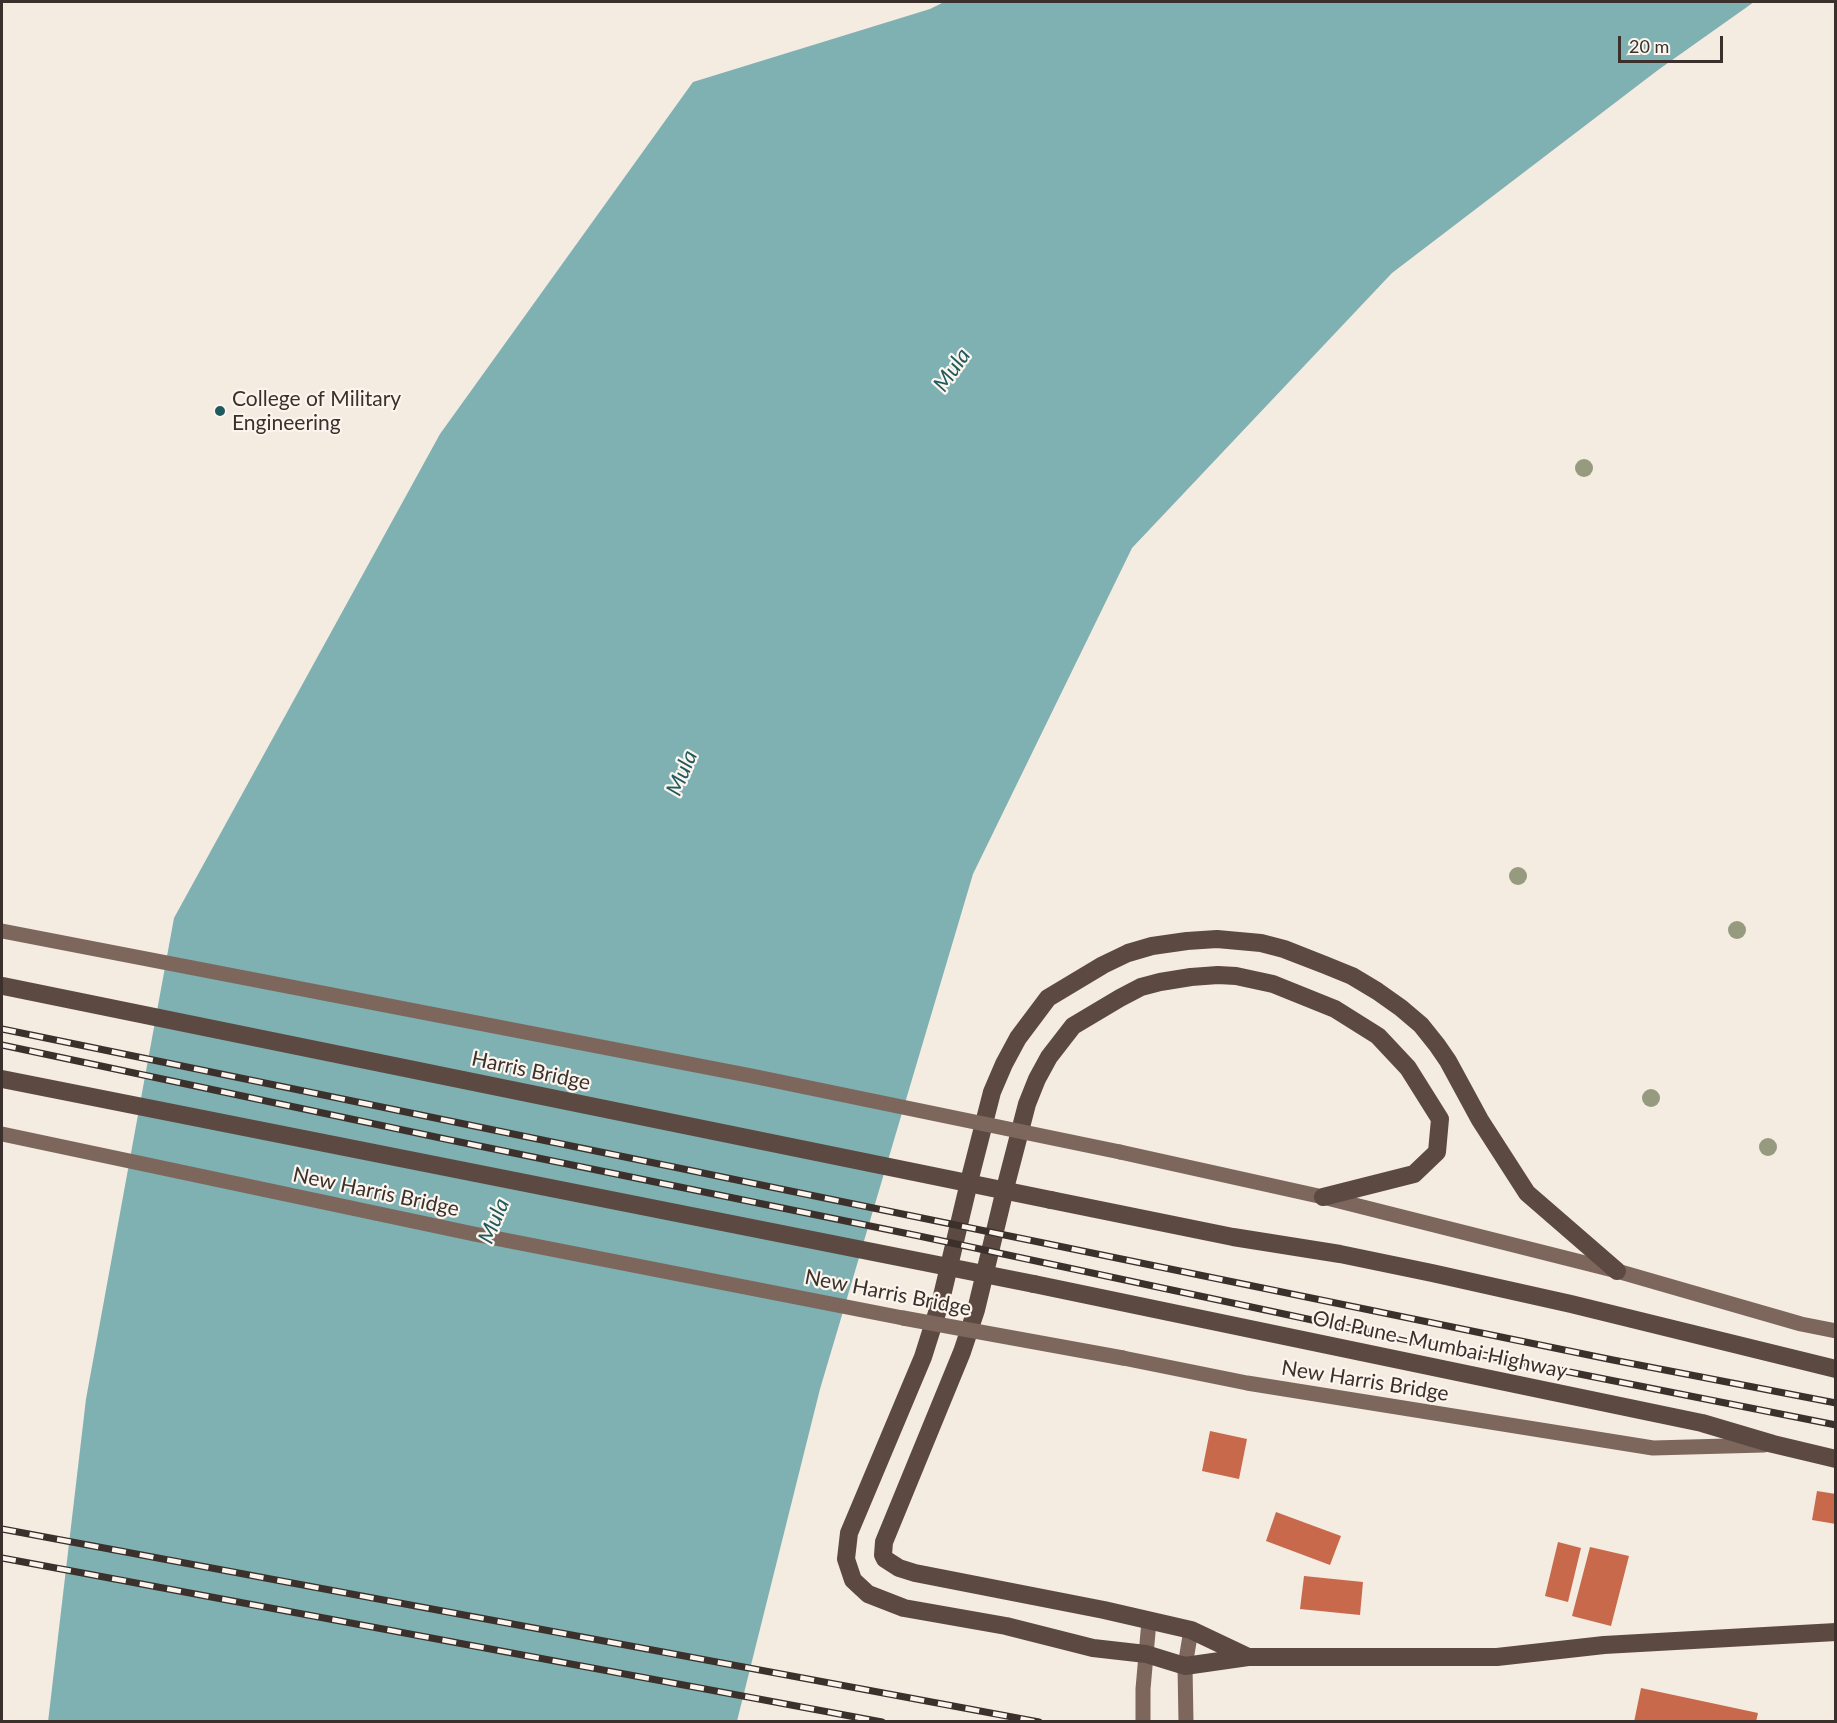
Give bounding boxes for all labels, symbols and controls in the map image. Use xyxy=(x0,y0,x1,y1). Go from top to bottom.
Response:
scale bar xyxy=(1621,24,1726,62)
text: 20 m xyxy=(1629,35,1669,57)
water label: Mula xyxy=(928,343,976,397)
place label: College of Military Engineering xyxy=(232,386,401,436)
marker: College of Military Engineering xyxy=(213,404,227,418)
water label: Mula xyxy=(661,746,703,800)
street label: Harris Bridge xyxy=(469,1046,593,1096)
street label: New Harris Bridge xyxy=(291,1162,461,1222)
water label: Mula xyxy=(473,1194,515,1248)
street label: New Harris Bridge xyxy=(803,1264,973,1322)
street label: Old Pune–Mumbai Highway xyxy=(1310,1306,1570,1384)
street label: New Harris Bridge xyxy=(1279,1355,1451,1407)

